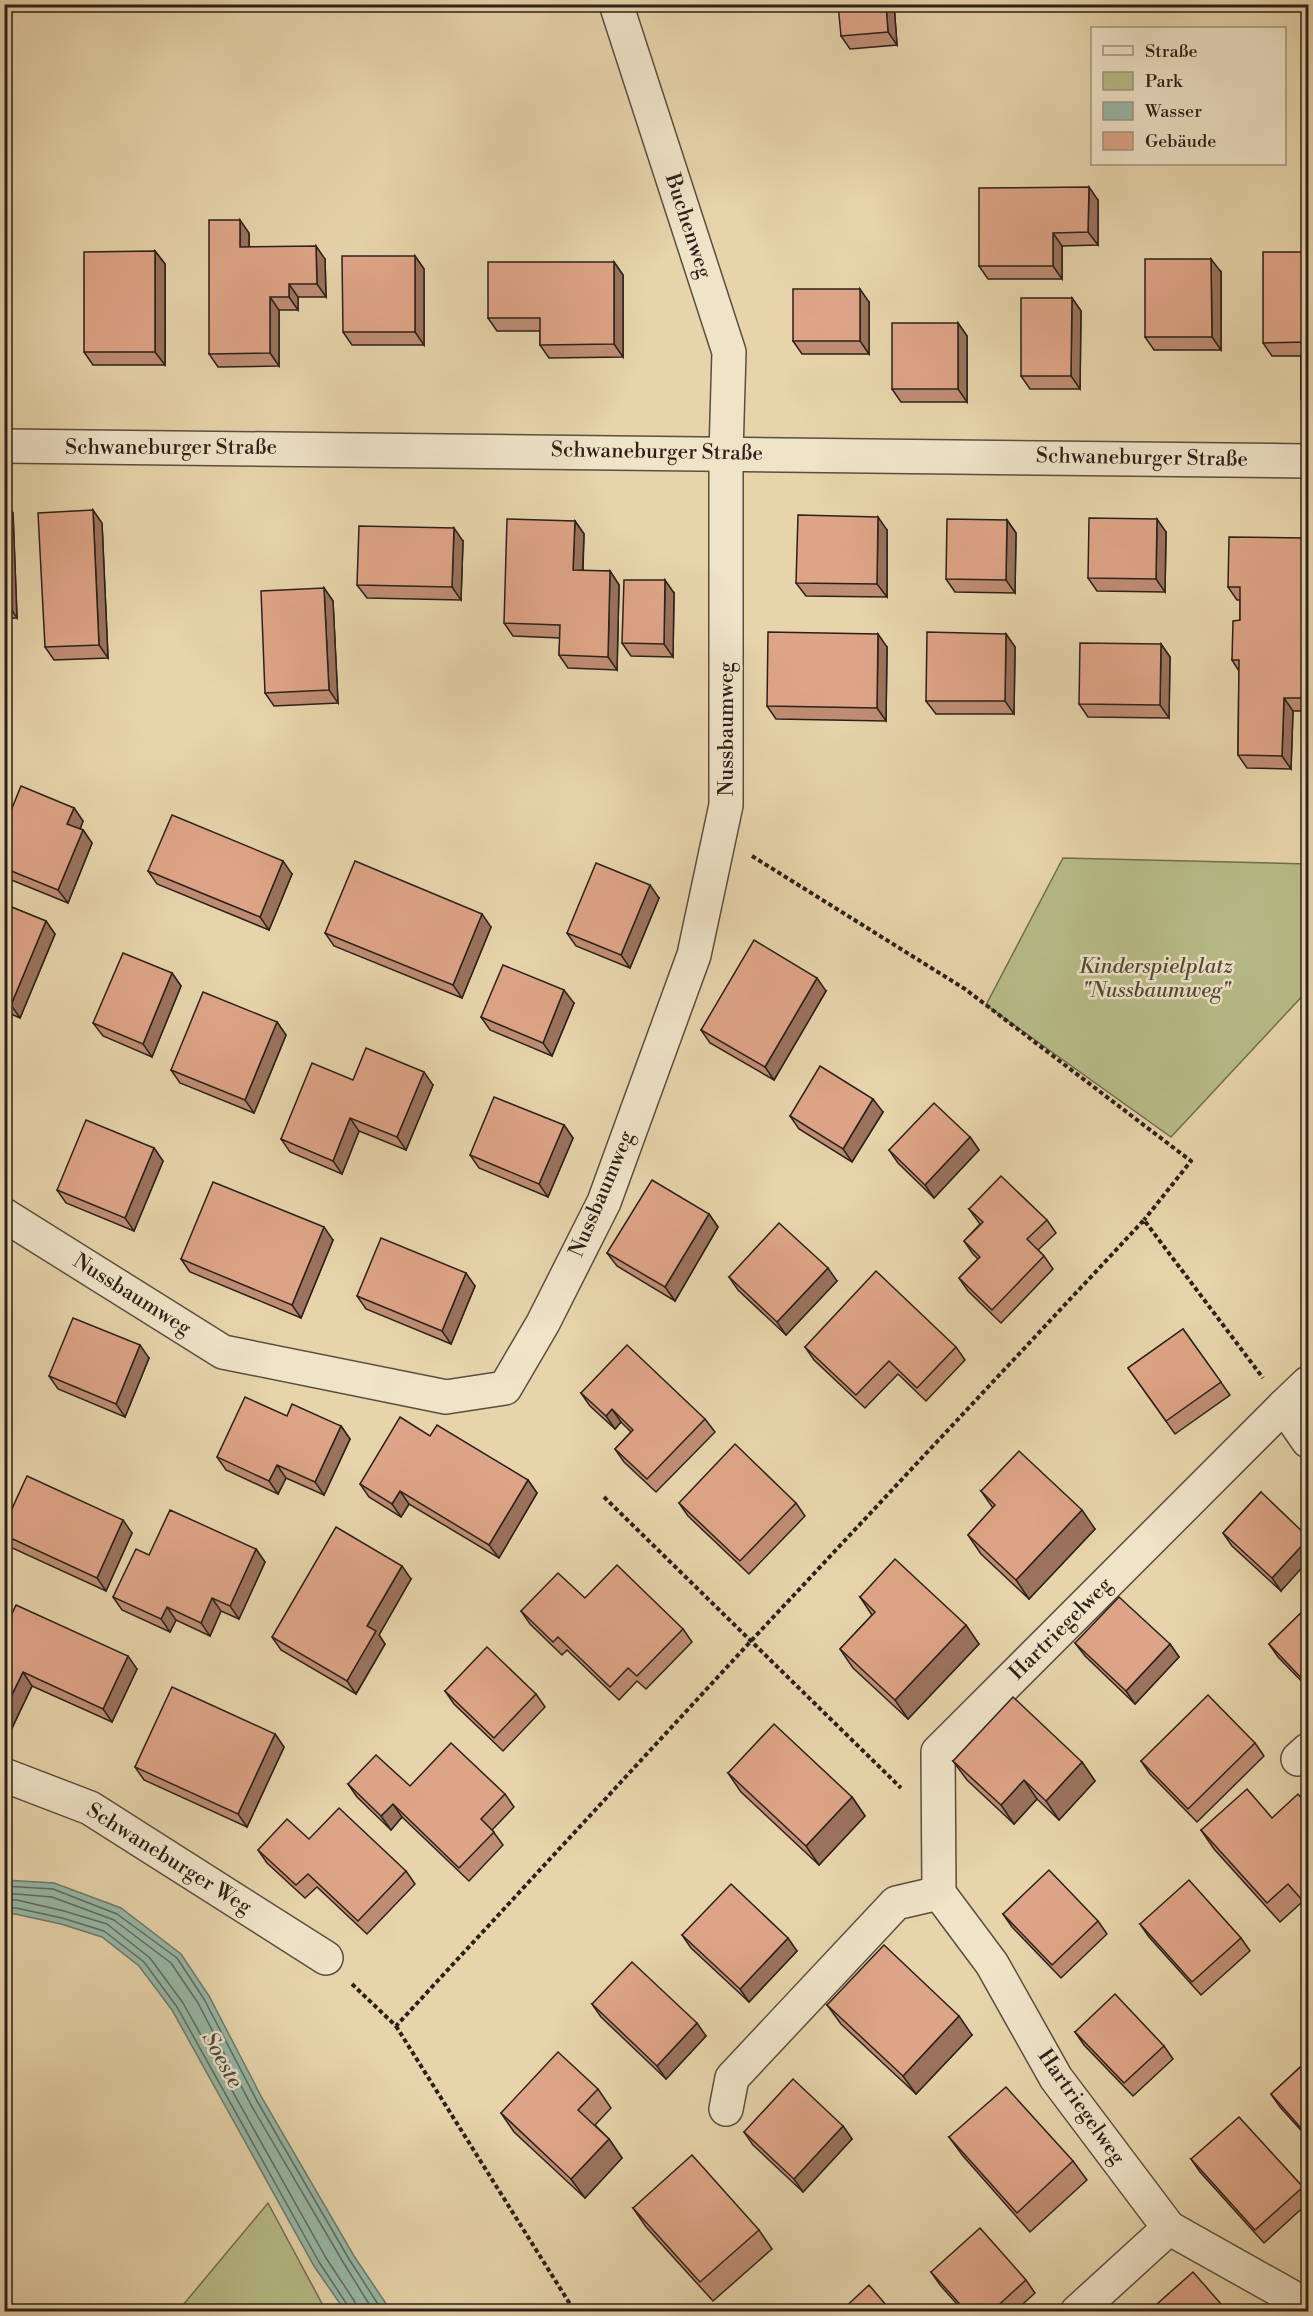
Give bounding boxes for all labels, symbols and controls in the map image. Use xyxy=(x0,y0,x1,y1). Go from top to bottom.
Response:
legend xyxy=(1091,27,1286,165)
text: Straße xyxy=(1145,40,1198,63)
text: Park xyxy=(1145,70,1184,93)
text: Wasser xyxy=(1144,100,1202,123)
text: Gebäude xyxy=(1145,130,1216,153)
street label: Buchenweg xyxy=(659,169,717,282)
street label: Schwaneburger Straße xyxy=(65,435,277,461)
street label: Schwaneburger Straße xyxy=(551,437,763,467)
street label: Schwaneburger Straße xyxy=(1036,443,1248,473)
street label: Nussbaumweg xyxy=(714,662,740,796)
park label: Kinderspielplatz "Nussbaumweg" xyxy=(1079,954,1233,1004)
street label: Nussbaumweg xyxy=(564,1127,640,1261)
street label: Nussbaumweg xyxy=(68,1248,196,1342)
street label: Hartriegelweg xyxy=(1004,1572,1118,1686)
street label: Schwaneburger Weg xyxy=(82,1798,257,1920)
water label: Soeste xyxy=(196,2027,248,2093)
street label: Hartriegelweg xyxy=(1032,2044,1130,2170)

